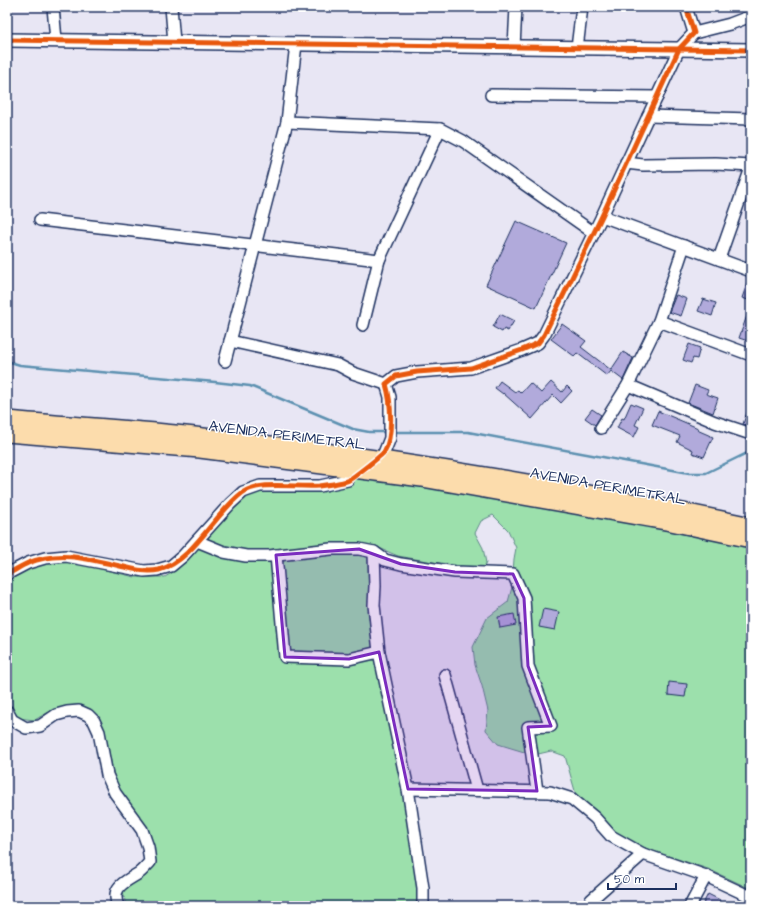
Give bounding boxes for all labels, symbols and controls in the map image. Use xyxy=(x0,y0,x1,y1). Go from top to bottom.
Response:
street label: AVENIDA PERIMETRAL xyxy=(207,415,367,456)
street label: AVENIDA PERIMETRAL xyxy=(528,462,688,511)
scale bar xyxy=(608,865,676,891)
text: 50 m xyxy=(614,871,645,888)

